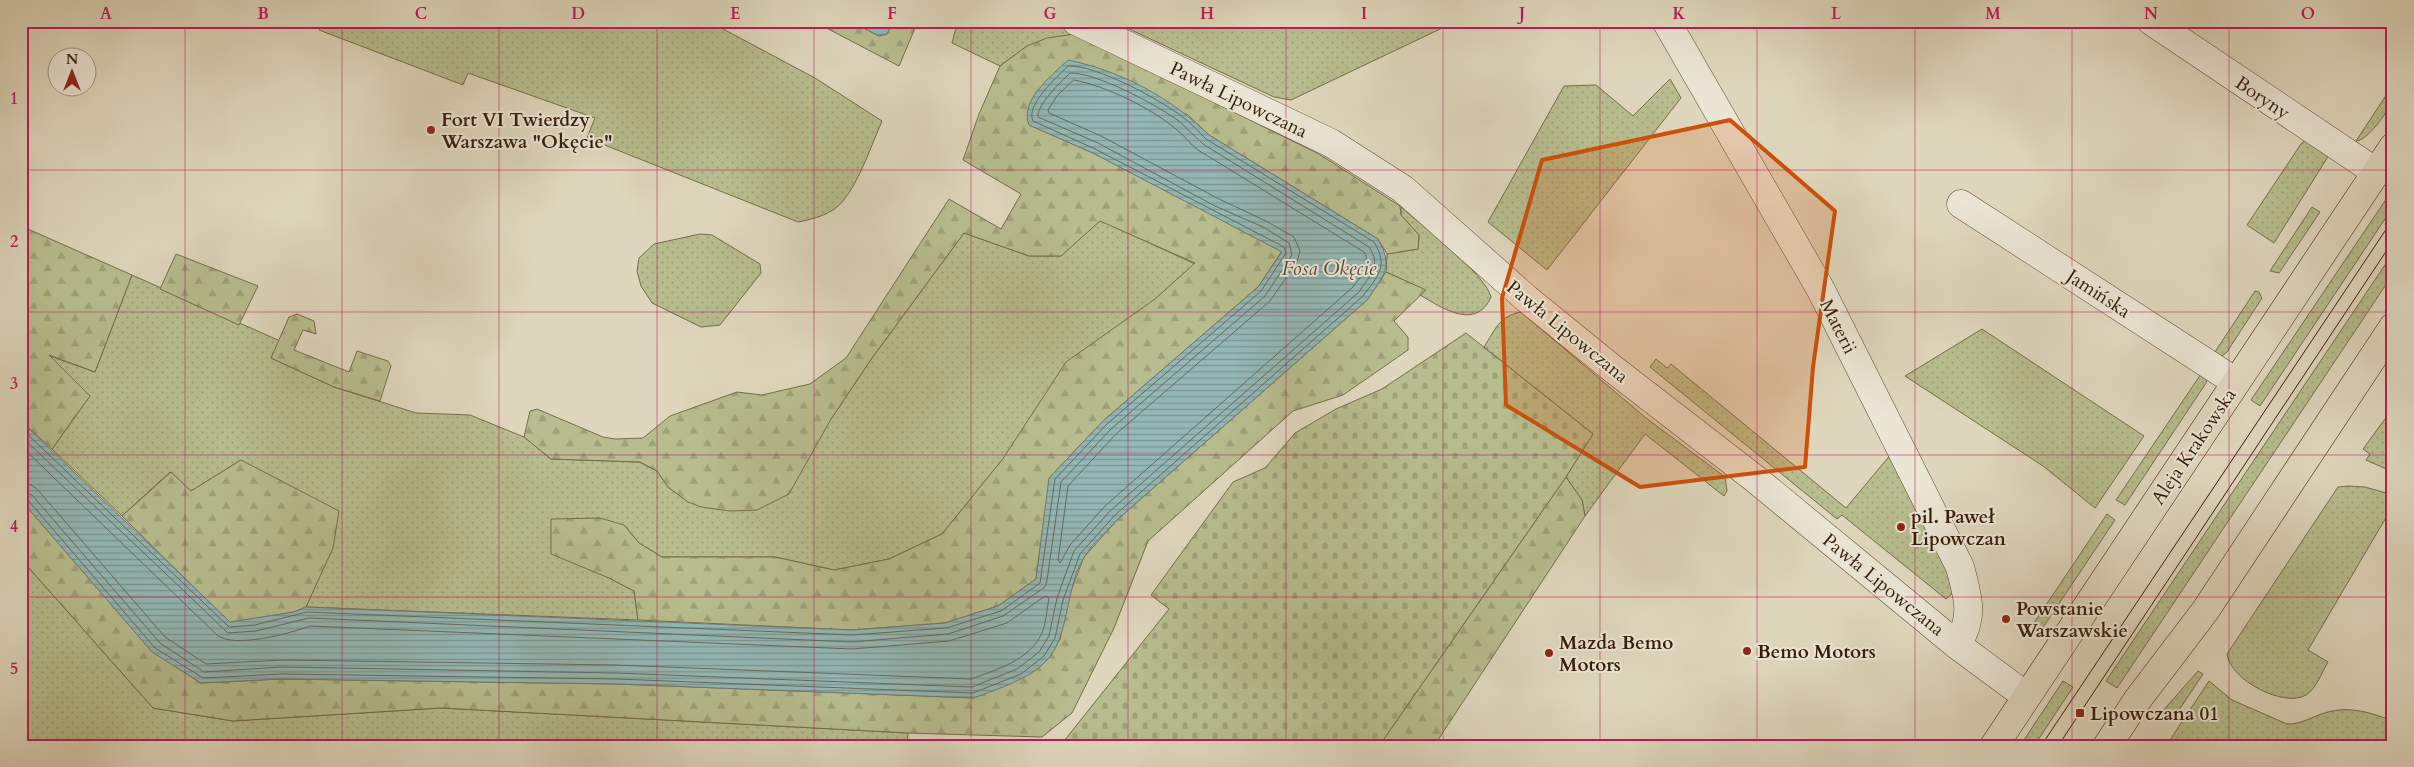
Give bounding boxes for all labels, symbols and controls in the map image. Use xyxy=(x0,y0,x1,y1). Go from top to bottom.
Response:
text: A xyxy=(100,3,112,25)
text: B xyxy=(257,3,269,25)
text: C xyxy=(415,3,427,25)
text: D xyxy=(571,3,585,25)
text: E xyxy=(730,3,740,25)
text: F xyxy=(887,3,897,25)
text: G xyxy=(1043,3,1057,25)
text: H xyxy=(1200,3,1214,25)
text: I xyxy=(1361,3,1367,25)
text: J xyxy=(1517,3,1525,25)
text: K xyxy=(1673,3,1686,25)
text: L xyxy=(1831,3,1842,25)
text: M xyxy=(1985,3,2001,25)
text: N xyxy=(2144,3,2158,25)
text: O xyxy=(2301,3,2315,25)
north arrow xyxy=(48,48,98,98)
text: N xyxy=(66,50,78,69)
street label: Pawła Lipowczana xyxy=(1165,55,1312,144)
street label: Boryny xyxy=(2230,70,2295,126)
text: 1 xyxy=(10,88,18,110)
place label: Fort VI Twierdzy Warszawa "Okęcie" xyxy=(440,107,613,155)
marker: Fort VI Twierdzy Warszawa "Okęcie" xyxy=(425,124,437,136)
text: 2 xyxy=(10,231,18,253)
water label: Fosa Okęcie xyxy=(1282,255,1377,282)
street label: Jamińska xyxy=(2059,262,2136,324)
street label: Pawła Lipowczana xyxy=(1501,274,1634,389)
street label: Materii xyxy=(1813,295,1863,358)
text: 3 xyxy=(10,373,18,395)
street label: Aleja Krakowska xyxy=(2145,383,2242,510)
place label: pil. Paweł Lipowczan xyxy=(1911,504,2007,552)
text: 4 xyxy=(10,516,18,538)
marker: pil. Paweł Lipowczan xyxy=(1895,521,1907,533)
street label: Pawła Lipowczana xyxy=(1817,527,1950,642)
place label: Powstanie Warszawskie xyxy=(2015,596,2128,644)
marker: Powstanie Warszawskie xyxy=(2000,613,2012,625)
place label: Mazda Bemo Motors xyxy=(1559,630,1673,678)
place label: Bemo Motors xyxy=(1757,639,1876,665)
marker: Bemo Motors xyxy=(1741,645,1753,657)
marker: Mazda Bemo Motors xyxy=(1543,647,1555,659)
text: 5 xyxy=(10,658,18,680)
place label: Lipowczana 01 xyxy=(2090,701,2219,727)
marker: Lipowczana 01 xyxy=(2074,707,2086,719)

